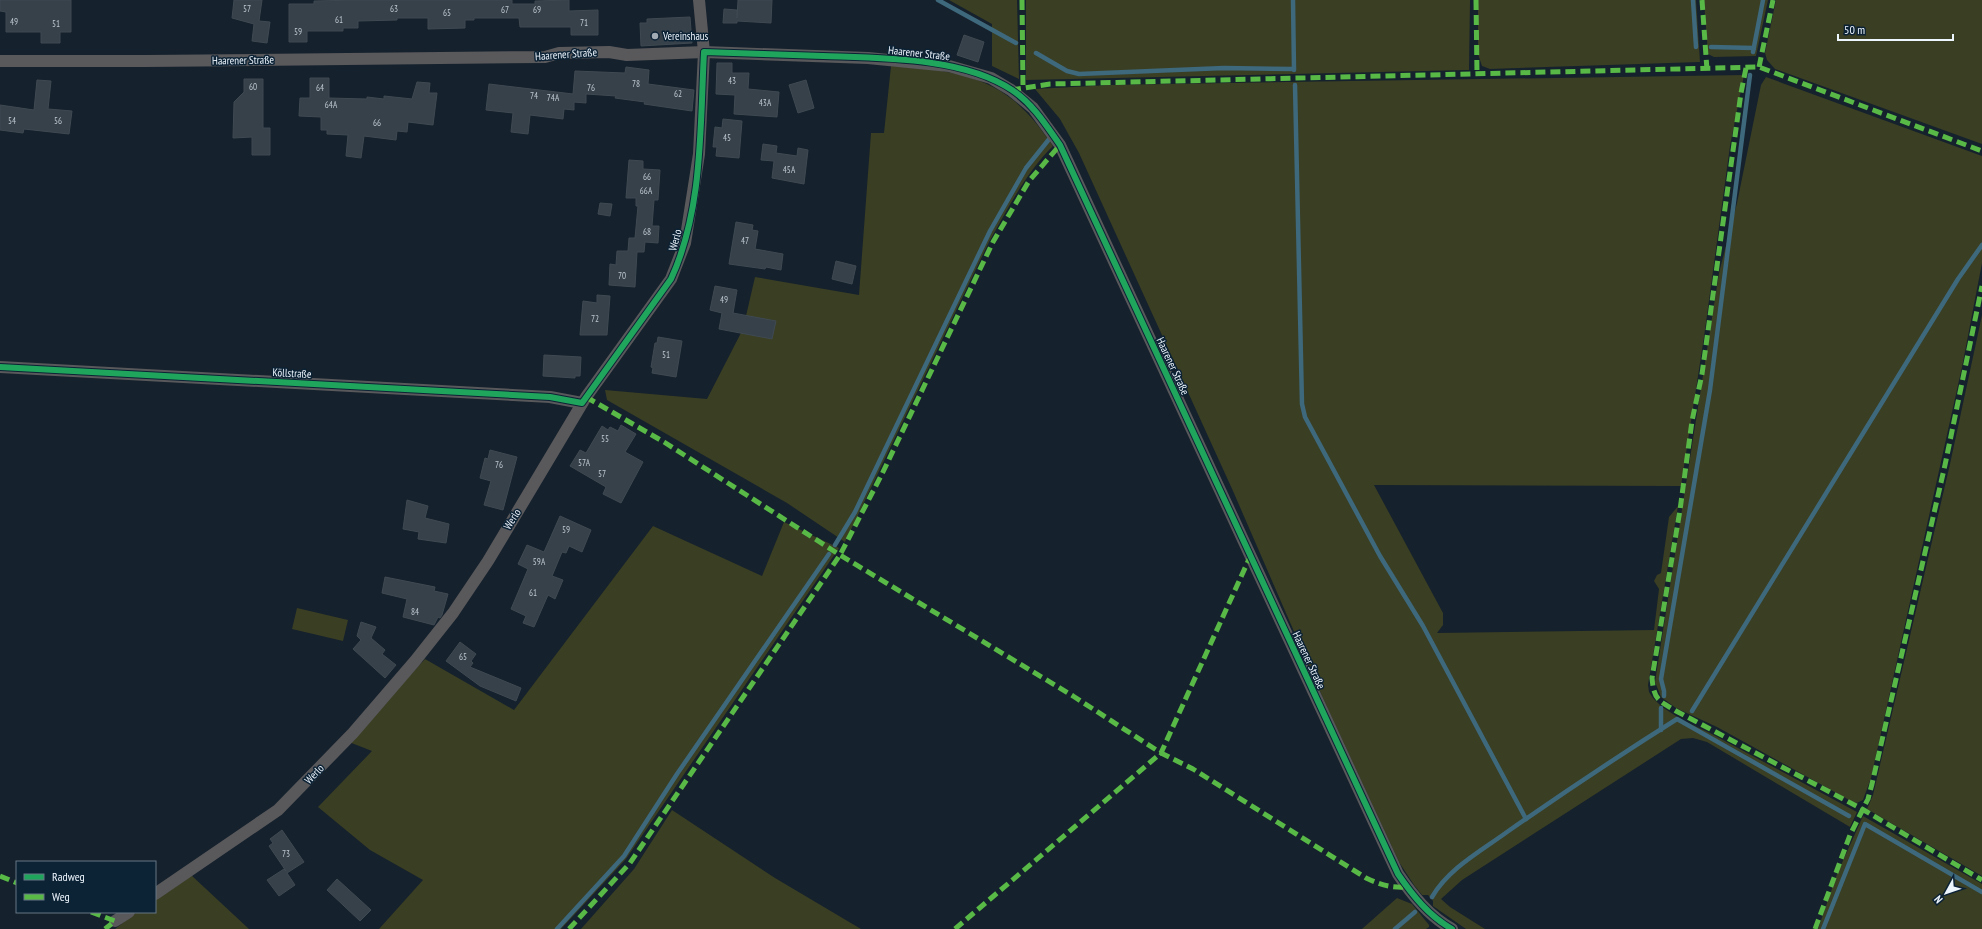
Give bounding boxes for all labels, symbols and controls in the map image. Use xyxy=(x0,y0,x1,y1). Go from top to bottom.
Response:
house number: 57 xyxy=(243,3,251,14)
house number: 63 xyxy=(390,3,398,14)
house number: 67 xyxy=(501,4,509,15)
house number: 69 xyxy=(533,4,541,15)
house number: 65 xyxy=(443,7,451,18)
house number: 61 xyxy=(335,14,343,25)
house number: 49 xyxy=(10,16,18,27)
scale bar xyxy=(1838,16,1953,42)
house number: 71 xyxy=(580,17,588,28)
house number: 51 xyxy=(52,18,60,29)
text: 50 m xyxy=(1844,22,1865,37)
house number: 59 xyxy=(294,26,302,37)
place label: Vereinshaus xyxy=(662,29,709,43)
marker: Vereinshaus xyxy=(650,31,660,41)
street label: Haarener Straße xyxy=(887,43,951,63)
street label: Haarener Straße xyxy=(535,45,598,63)
street label: Haarener Straße xyxy=(212,52,275,68)
house number: 43 xyxy=(728,75,736,86)
house number: 78 xyxy=(632,78,640,89)
house number: 60 xyxy=(249,81,257,92)
house number: 64 xyxy=(316,82,324,93)
house number: 76 xyxy=(587,82,595,93)
house number: 62 xyxy=(674,88,682,99)
house number: 74 xyxy=(530,90,538,101)
house number: 74A xyxy=(547,92,560,103)
house number: 43A xyxy=(759,97,772,108)
house number: 64A xyxy=(325,99,338,110)
house number: 54 xyxy=(8,115,16,126)
house number: 56 xyxy=(54,115,62,126)
house number: 66 xyxy=(373,117,381,128)
house number: 45 xyxy=(723,132,731,143)
house number: 45A xyxy=(783,164,796,175)
house number: 66 xyxy=(643,171,651,182)
house number: 66A xyxy=(640,185,653,196)
house number: 68 xyxy=(643,226,651,237)
street label: Werlo xyxy=(665,227,685,252)
house number: 47 xyxy=(741,235,749,246)
house number: 70 xyxy=(618,270,626,281)
house number: 49 xyxy=(720,294,728,305)
house number: 72 xyxy=(591,313,599,324)
street label: Haarener Straße xyxy=(1154,335,1193,397)
house number: 51 xyxy=(662,349,670,360)
street label: Köllstraße xyxy=(272,365,312,381)
house number: 55 xyxy=(601,433,609,444)
house number: 57A xyxy=(578,457,591,468)
house number: 76 xyxy=(495,459,503,470)
house number: 57 xyxy=(598,468,606,479)
street label: Werlo xyxy=(500,506,524,532)
house number: 59 xyxy=(562,524,570,535)
house number: 59A xyxy=(533,556,546,567)
house number: 61 xyxy=(529,587,537,598)
house number: 84 xyxy=(411,606,419,617)
street label: Haarener Straße xyxy=(1290,629,1329,691)
house number: 65 xyxy=(459,651,467,662)
street label: Werlo xyxy=(301,761,327,787)
house number: 73 xyxy=(282,848,290,859)
legend xyxy=(16,861,156,913)
text: Radweg xyxy=(52,869,85,884)
north arrow xyxy=(1926,873,1966,913)
text: Weg xyxy=(52,889,70,904)
text: N xyxy=(1931,893,1946,906)

